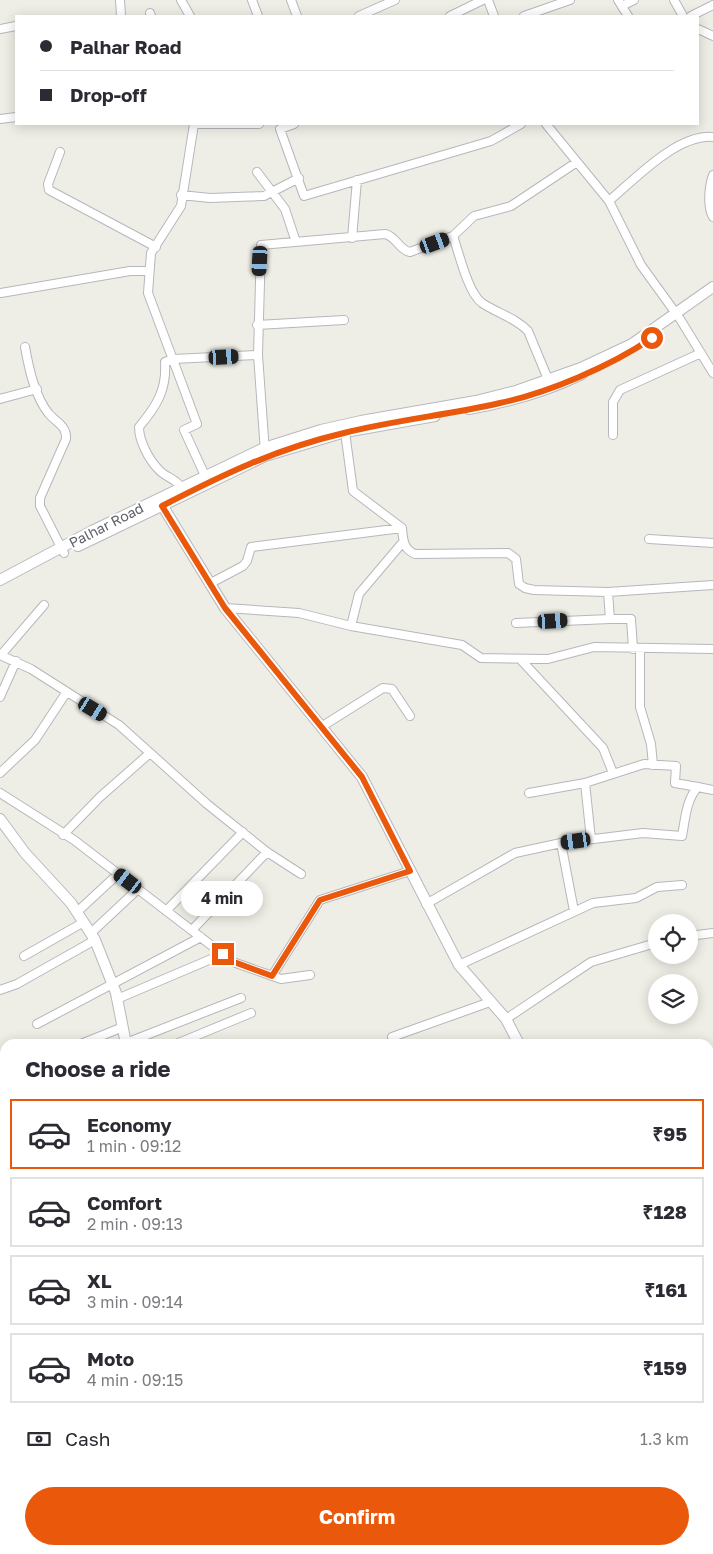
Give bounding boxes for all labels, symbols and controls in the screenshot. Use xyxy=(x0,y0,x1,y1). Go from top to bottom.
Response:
text: Palhar Road xyxy=(70,35,182,58)
text: Drop-off xyxy=(70,83,147,106)
car xyxy=(418,231,451,255)
car xyxy=(251,246,268,276)
route start xyxy=(641,327,663,349)
car xyxy=(208,349,239,365)
street label: Palhar Road xyxy=(66,499,146,551)
car xyxy=(537,613,568,629)
car xyxy=(76,695,109,723)
car xyxy=(560,831,591,851)
car xyxy=(111,866,144,896)
callout: 4 min xyxy=(182,882,264,916)
text: 4 min xyxy=(201,888,243,908)
map controls xyxy=(648,914,698,1024)
button: locate xyxy=(648,914,698,964)
route end xyxy=(212,943,234,965)
button: layers xyxy=(648,974,698,1024)
text: Choose a ride xyxy=(25,1055,171,1082)
icon: car xyxy=(27,1112,72,1157)
text: Economy xyxy=(87,1113,172,1136)
text: ₹95 xyxy=(652,1122,687,1145)
text: 1 min · 09:12 xyxy=(87,1136,181,1156)
icon: car xyxy=(27,1190,72,1235)
text: Comfort xyxy=(87,1191,162,1214)
text: ₹128 xyxy=(643,1200,687,1223)
text: 2 min · 09:13 xyxy=(87,1214,183,1234)
icon: car xyxy=(27,1268,72,1313)
text: XL xyxy=(87,1269,112,1292)
text: ₹161 xyxy=(644,1278,687,1301)
text: 3 min · 09:14 xyxy=(87,1292,183,1312)
icon: car xyxy=(27,1346,72,1391)
text: Moto xyxy=(87,1347,134,1370)
text: ₹159 xyxy=(643,1356,687,1379)
text: 4 min · 09:15 xyxy=(87,1370,183,1390)
icon: cash xyxy=(25,1425,53,1453)
text: Cash xyxy=(65,1427,110,1450)
text: 1.3 km xyxy=(640,1429,689,1449)
button: Confirm xyxy=(25,1487,689,1545)

